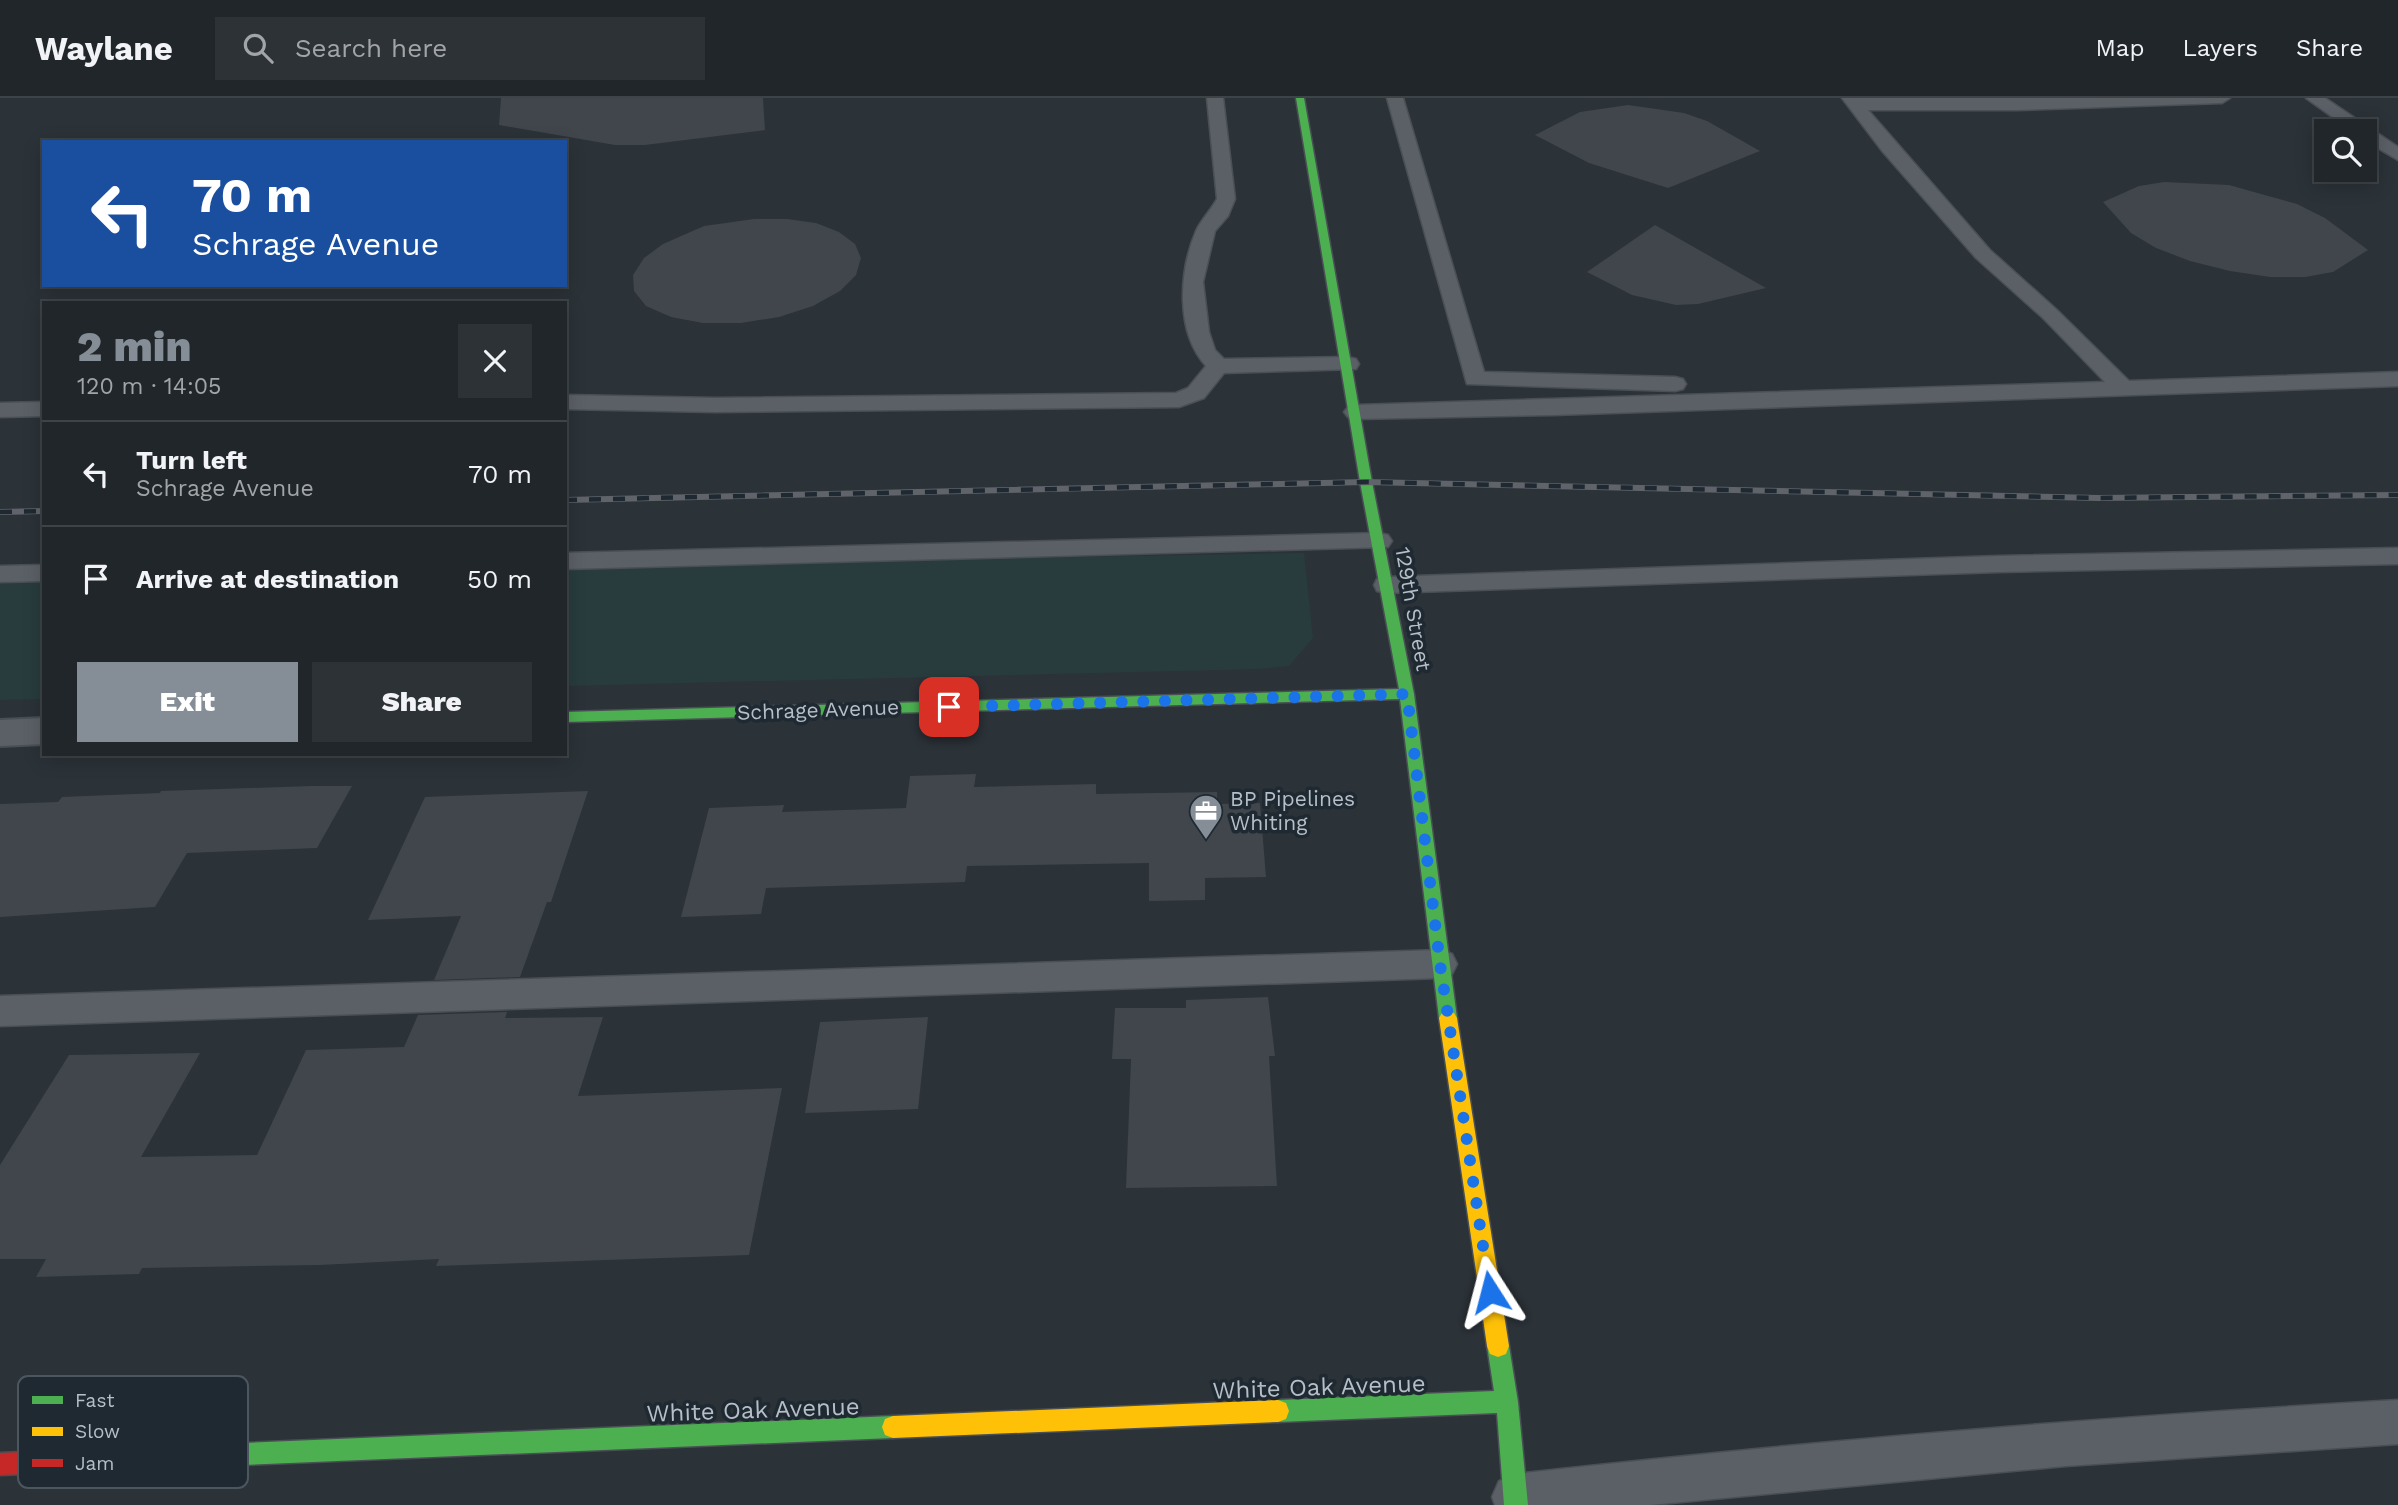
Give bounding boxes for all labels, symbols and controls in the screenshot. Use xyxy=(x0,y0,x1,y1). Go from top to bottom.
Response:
search box xyxy=(215,17,705,80)
text: Waylane xyxy=(35,29,173,68)
icon: search xyxy=(239,29,277,67)
text: Search here xyxy=(295,33,447,63)
text: Map xyxy=(2096,34,2144,62)
text: Layers xyxy=(2182,34,2258,62)
text: Share xyxy=(2296,34,2363,62)
map controls xyxy=(2314,119,2377,182)
button: search xyxy=(2314,119,2377,182)
text: 70 m xyxy=(192,166,312,224)
icon: left xyxy=(77,168,168,259)
text: Schrage Avenue xyxy=(192,225,439,263)
text: 2 min xyxy=(77,322,191,371)
button: close xyxy=(458,324,532,398)
text: 120 m · 14:05 xyxy=(77,373,221,400)
text: Turn left xyxy=(136,445,247,475)
icon: left xyxy=(77,455,115,493)
text: 70 m xyxy=(468,459,532,489)
text: Schrage Avenue xyxy=(136,475,314,502)
street label: 129th Street xyxy=(1390,545,1437,673)
icon: arrive xyxy=(77,560,115,598)
text: Arrive at destination xyxy=(136,564,399,594)
text: 50 m xyxy=(467,564,532,594)
button: Exit xyxy=(77,662,298,742)
button: Share xyxy=(312,662,532,742)
pin xyxy=(919,677,979,737)
icon: arrive xyxy=(930,688,968,726)
street label: Schrage Avenue xyxy=(736,694,900,725)
place label: BP Pipelines Whiting xyxy=(1230,786,1355,835)
office icon: BP Pipelines Whiting xyxy=(1187,792,1225,841)
position arrow xyxy=(1453,1255,1527,1329)
street label: White Oak Avenue xyxy=(1212,1369,1426,1405)
legend xyxy=(18,1376,248,1488)
text: Fast xyxy=(75,1389,114,1412)
street label: White Oak Avenue xyxy=(646,1392,860,1428)
text: Slow xyxy=(75,1420,120,1443)
text: Jam xyxy=(75,1452,114,1475)

